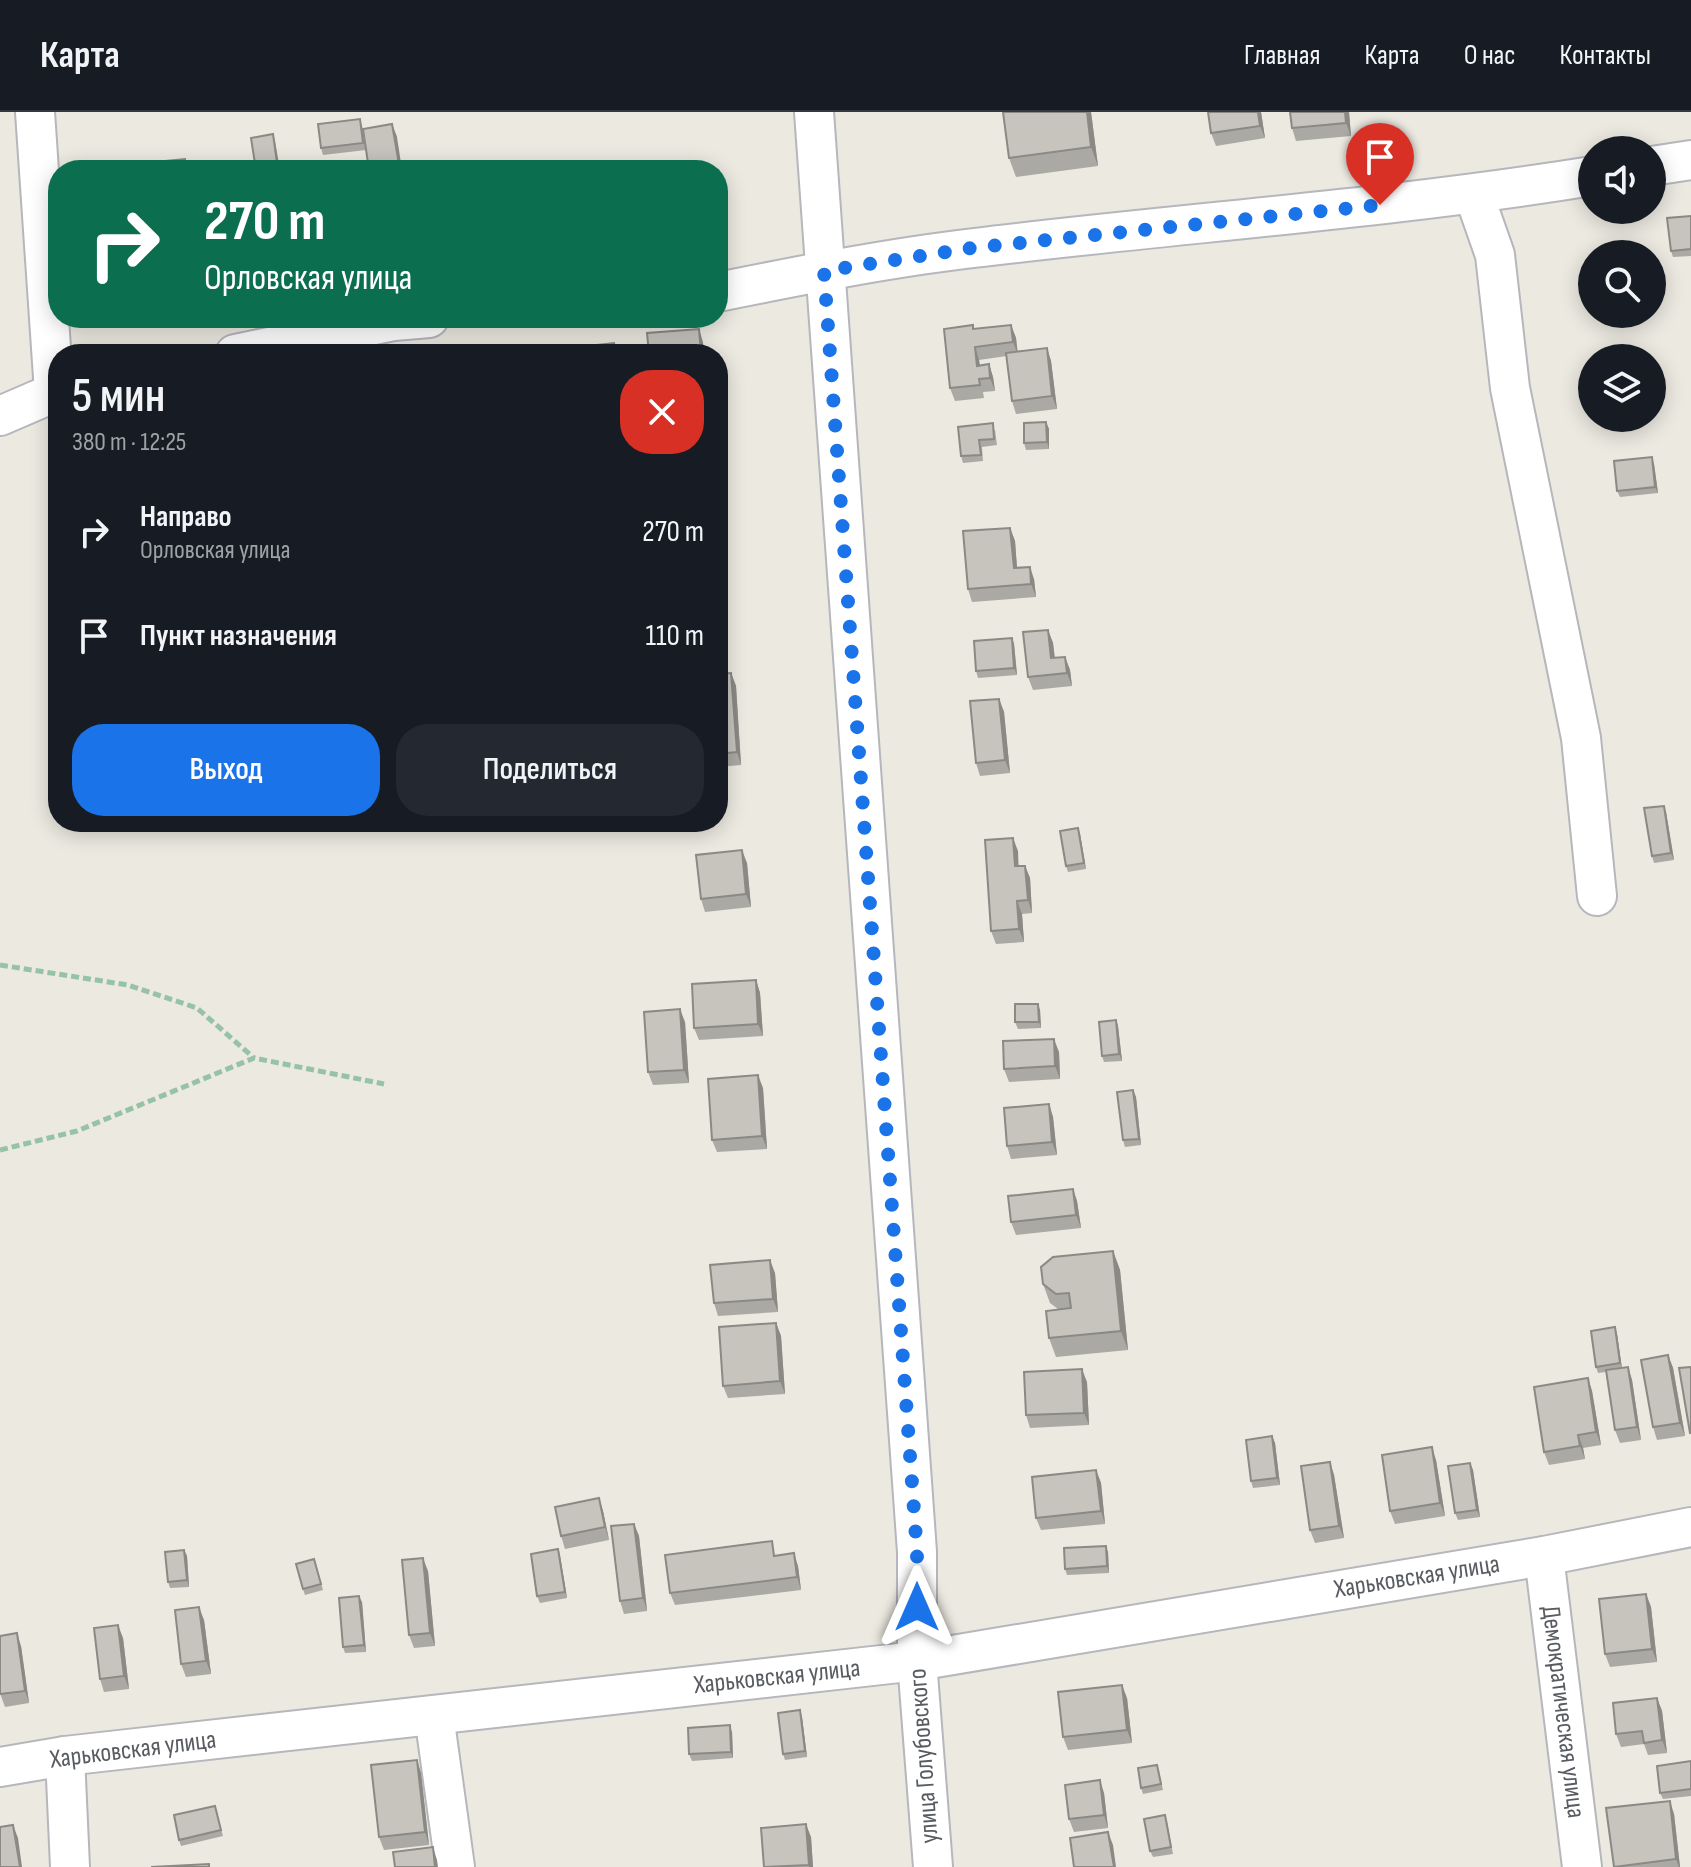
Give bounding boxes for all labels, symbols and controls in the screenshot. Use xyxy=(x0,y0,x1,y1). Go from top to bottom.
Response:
text: Карта xyxy=(40,33,120,78)
text: Главная xyxy=(1244,39,1320,72)
text: Карта xyxy=(1364,39,1420,72)
text: О нас xyxy=(1464,39,1516,72)
text: Контакты xyxy=(1560,39,1651,72)
pin xyxy=(1346,123,1414,205)
icon: arrive xyxy=(1358,135,1402,179)
map controls xyxy=(1578,136,1666,432)
button: sound xyxy=(1578,136,1666,224)
text: 270 m xyxy=(204,189,325,256)
icon: right xyxy=(72,192,176,296)
button: search xyxy=(1578,240,1666,328)
text: Орловская улица xyxy=(204,257,412,300)
button: layers xyxy=(1578,344,1666,432)
text: 5 мин xyxy=(72,368,165,425)
button: close xyxy=(620,370,704,454)
text: 380 m · 12:25 xyxy=(72,427,186,458)
text: Направо xyxy=(140,499,232,535)
icon: right xyxy=(72,510,116,554)
text: 270 m xyxy=(642,514,704,550)
text: Орловская улица xyxy=(140,535,291,566)
icon: arrive xyxy=(72,614,116,658)
text: Пункт назначения xyxy=(140,618,337,654)
text: 110 m xyxy=(646,618,704,654)
button: Выход xyxy=(72,724,380,816)
button: Поделиться xyxy=(396,724,704,816)
street label: Харьковская улица xyxy=(1331,1549,1502,1606)
position arrow xyxy=(875,1565,959,1649)
street label: Демократическая улица xyxy=(1535,1604,1591,1820)
street label: Харьковская улица xyxy=(691,1653,862,1701)
street label: улица Голубовского xyxy=(902,1667,946,1845)
street label: Харьковская улица xyxy=(47,1724,218,1776)

